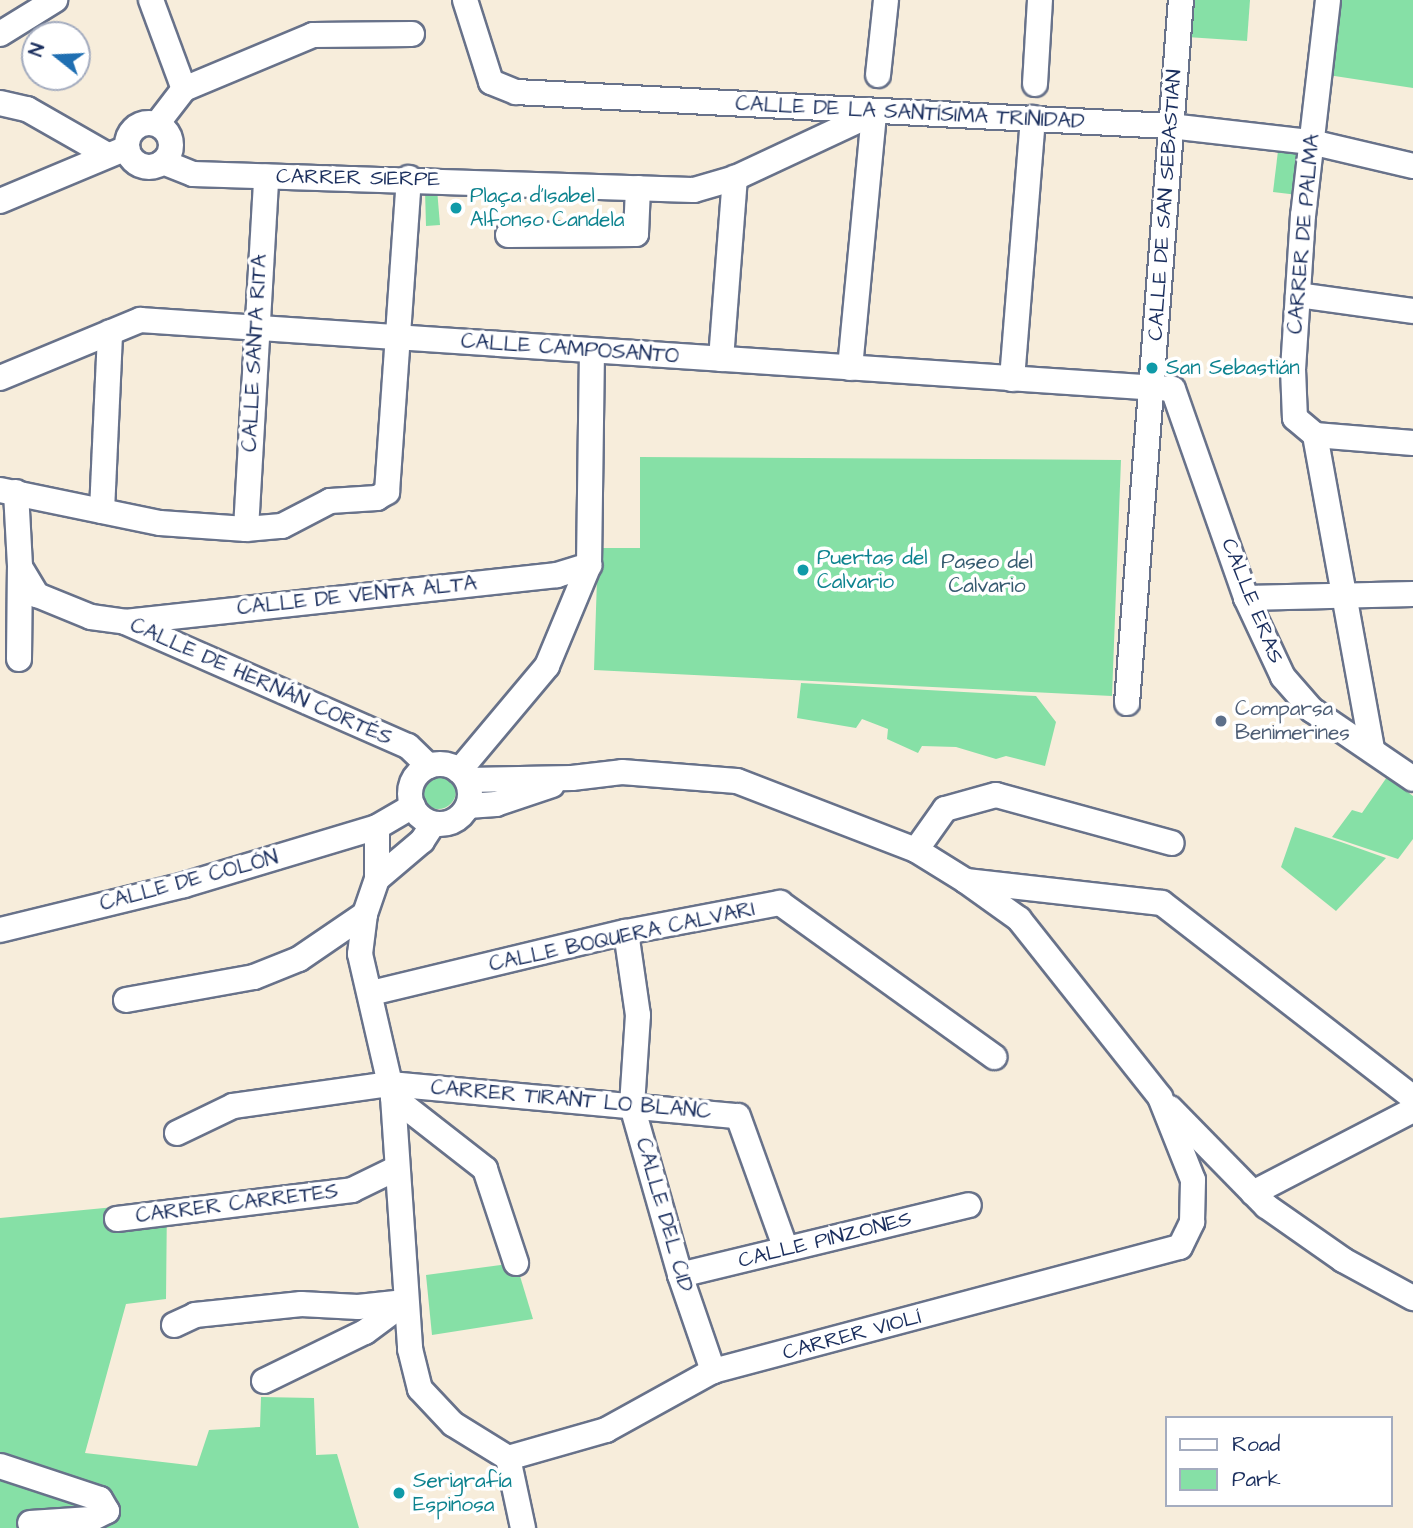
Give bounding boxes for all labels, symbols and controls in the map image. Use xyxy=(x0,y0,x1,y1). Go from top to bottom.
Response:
north arrow xyxy=(21,21,91,91)
text: N xyxy=(23,40,52,60)
street label: CALLE DE SAN SEBASTIAN xyxy=(1143,69,1187,341)
street label: CALLE DE LA SANTÍSIMA TRINIDAD xyxy=(735,91,1085,135)
street label: CARRER DE PALMA xyxy=(1283,133,1325,335)
street label: CARRER SIERPE xyxy=(276,164,440,192)
place label: Plaça d'Isabel Alfonso Candela xyxy=(470,183,624,233)
marker: Plaça d'Isabel Alfonso Candela xyxy=(448,200,464,216)
street label: CALLE SANTA RITA xyxy=(237,253,273,453)
street label: CALLE CAMPOSANTO xyxy=(460,329,680,369)
place label: San Sebastián xyxy=(1166,355,1300,381)
marker: San Sebastián xyxy=(1144,360,1160,376)
street label: CALLE ERAS xyxy=(1215,535,1289,667)
place label: Puertas del Calvario xyxy=(817,545,928,595)
park label: Paseo del Calvario xyxy=(941,549,1033,599)
marker: Puertas del Calvario xyxy=(795,562,811,578)
street label: CALLE DE VENTA ALTA xyxy=(236,571,478,621)
street label: CALLE DE HERNÁN CORTÉS xyxy=(126,613,396,751)
place label: Comparsa Benimerines xyxy=(1235,696,1350,746)
marker: Comparsa Benimerines xyxy=(1213,713,1229,729)
street label: CALLE DE COLÓN xyxy=(97,845,281,917)
street label: CALLE BOQUERA CALVARI xyxy=(487,897,757,977)
street label: CARRER TIRANT LO BLANC xyxy=(430,1075,712,1125)
street label: CALLE DEL CID xyxy=(630,1135,698,1295)
street label: CARRER CARRETES xyxy=(134,1179,340,1229)
street label: CALLE PINZONES xyxy=(736,1206,914,1274)
street label: CARRER VIOLÍ xyxy=(780,1304,924,1366)
legend xyxy=(1164,1416,1392,1507)
text: Road xyxy=(1232,1430,1280,1459)
text: Park xyxy=(1232,1465,1281,1494)
place label: Serigrafía Espinosa xyxy=(413,1468,512,1518)
marker: Serigrafía Espinosa xyxy=(391,1485,407,1501)

